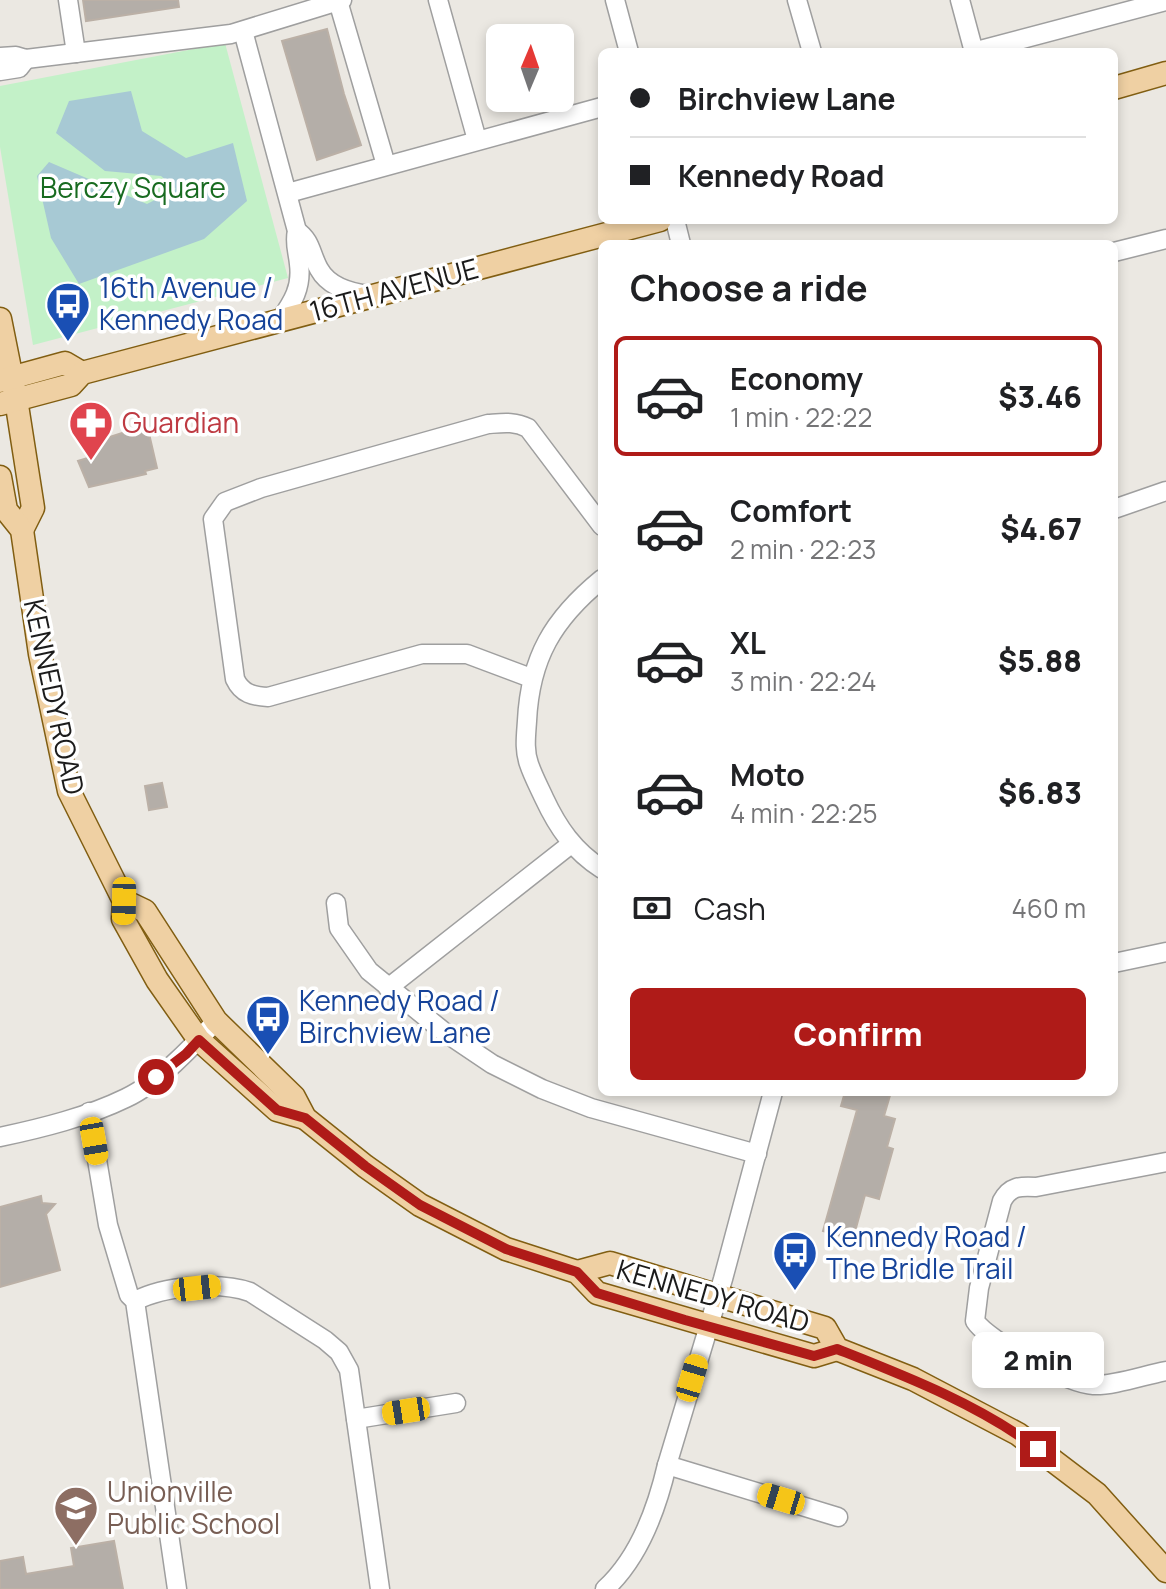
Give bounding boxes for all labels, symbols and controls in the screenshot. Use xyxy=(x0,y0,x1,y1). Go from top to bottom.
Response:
north arrow xyxy=(486,24,574,112)
map controls xyxy=(486,24,574,112)
text: Birchview Lane xyxy=(678,78,895,119)
text: Kennedy Road xyxy=(678,155,885,196)
park label: Berczy Square xyxy=(40,168,226,206)
street label: 16TH AVENUE xyxy=(305,248,482,330)
text: Choose a ride xyxy=(630,263,868,312)
place label: 16th Avenue / Kennedy Road xyxy=(99,268,283,338)
bus stop icon: 16th Avenue / Kennedy Road xyxy=(44,280,92,343)
text: Economy xyxy=(730,358,863,399)
icon: car xyxy=(634,360,706,432)
text: $3.46 xyxy=(998,376,1082,417)
pharmacy icon: Guardian xyxy=(67,399,115,462)
text: 1 min · 22:22 xyxy=(730,399,872,435)
place label: Guardian xyxy=(122,403,239,441)
text: Comfort xyxy=(730,490,852,531)
icon: car xyxy=(634,492,706,564)
text: $4.67 xyxy=(1000,508,1082,549)
text: 2 min · 22:23 xyxy=(730,531,876,567)
street label: KENNEDY ROAD xyxy=(16,596,94,798)
text: XL xyxy=(730,622,766,663)
icon: car xyxy=(634,624,706,696)
text: $5.88 xyxy=(998,640,1082,681)
text: 3 min · 22:24 xyxy=(730,663,876,699)
text: Moto xyxy=(730,754,805,795)
icon: car xyxy=(634,756,706,828)
text: $6.83 xyxy=(998,772,1082,813)
text: 4 min · 22:25 xyxy=(730,795,878,831)
car xyxy=(112,877,136,925)
icon: cash xyxy=(630,886,674,930)
text: Cash xyxy=(694,888,766,929)
text: 460 m xyxy=(1011,890,1086,926)
place label: Kennedy Road / Birchview Lane xyxy=(299,981,500,1051)
button: Confirm xyxy=(630,988,1086,1080)
bus stop icon: Kennedy Road / Birchview Lane xyxy=(244,993,292,1056)
route start xyxy=(138,1059,174,1095)
car xyxy=(78,1115,110,1167)
place label: Kennedy Road / The Bridle Trail xyxy=(826,1217,1027,1287)
bus stop icon: Kennedy Road / The Bridle Trail xyxy=(771,1229,819,1292)
street label: KENNEDY ROAD xyxy=(612,1249,814,1341)
car xyxy=(172,1274,222,1302)
callout: 2 min xyxy=(972,1333,1104,1389)
text: 2 min xyxy=(1004,1342,1072,1378)
car xyxy=(674,1352,710,1404)
car xyxy=(380,1395,432,1427)
route end xyxy=(1020,1431,1056,1467)
place label: Unionville Public School xyxy=(107,1472,280,1542)
car xyxy=(755,1481,807,1517)
school or university icon: Unionville Public School xyxy=(52,1484,100,1547)

